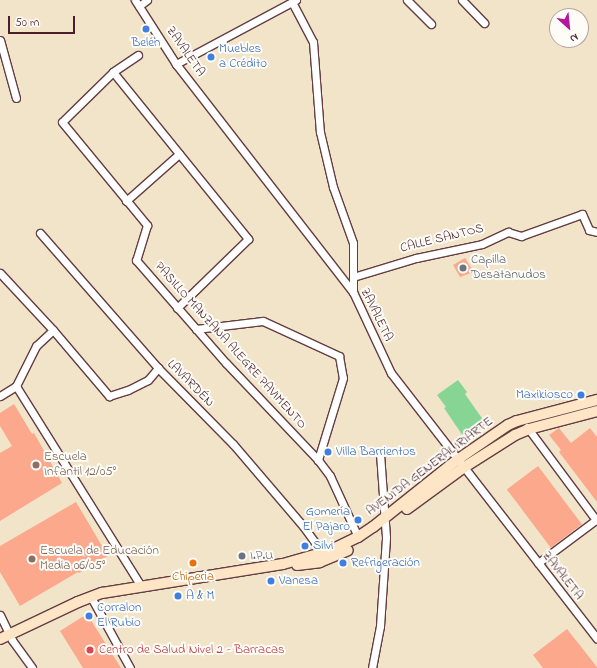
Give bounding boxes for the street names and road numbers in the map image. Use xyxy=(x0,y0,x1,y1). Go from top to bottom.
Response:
street label: ZAVALETA xyxy=(162,24,208,80)
street label: CALLE SANTOS xyxy=(399,221,485,257)
street label: PASILLO MANZANA ALEGRE PAVIMENTO xyxy=(151,259,309,433)
street label: ZAVALETA xyxy=(356,286,396,344)
street label: LAVARDÉN xyxy=(163,357,217,411)
street label: AVENIDA GENERAL IRIARTE xyxy=(364,414,496,520)
street label: ZAVALETA xyxy=(538,548,586,604)

